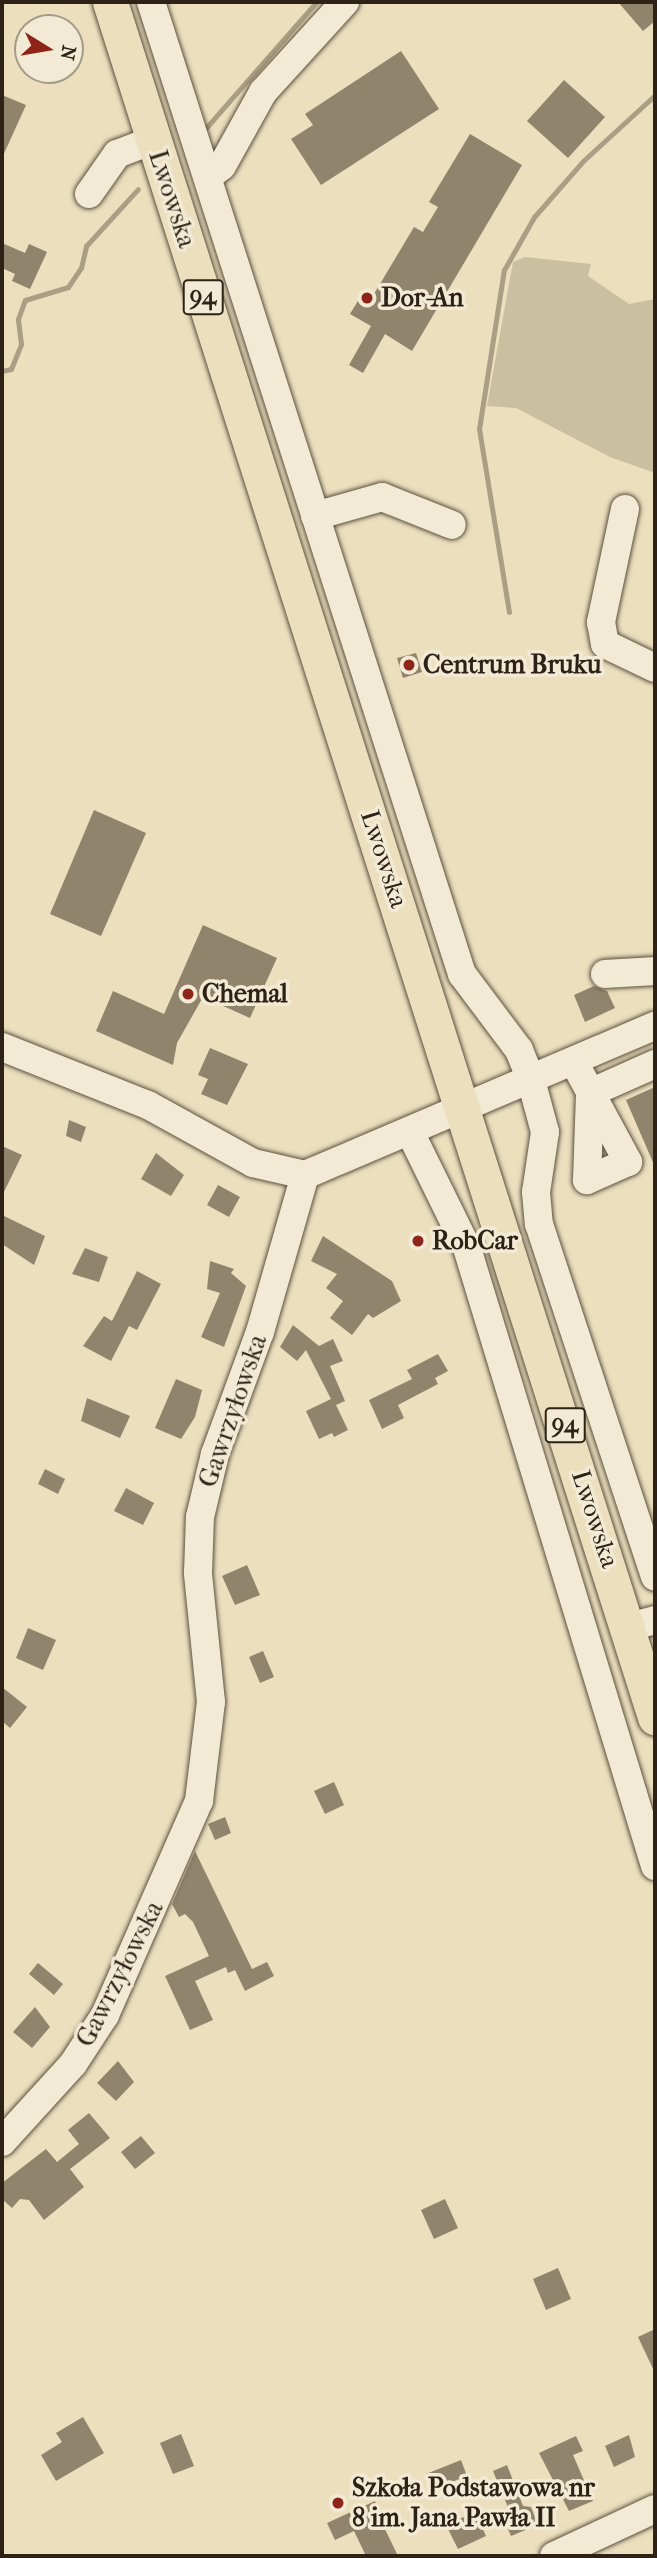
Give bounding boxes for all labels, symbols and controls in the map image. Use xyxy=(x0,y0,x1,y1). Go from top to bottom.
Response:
north arrow xyxy=(14,14,84,84)
text: N xyxy=(55,43,80,62)
street label: Lwowska xyxy=(142,146,202,252)
road number: 94 xyxy=(182,276,224,318)
place label: Dor-An xyxy=(381,282,464,314)
marker: Dor-An xyxy=(359,290,375,306)
place label: Centrum Bruku xyxy=(423,649,601,681)
marker: Centrum Bruku xyxy=(401,657,417,673)
street label: Lwowska xyxy=(354,806,414,912)
place label: Chemal xyxy=(202,978,288,1010)
marker: Chemal xyxy=(180,986,196,1002)
place label: RobCar xyxy=(432,1225,518,1257)
marker: RobCar xyxy=(410,1233,426,1249)
street label: Gawrzyłowska xyxy=(192,1330,274,1492)
road number: 94 xyxy=(544,1405,586,1446)
street label: Lwowska xyxy=(565,1466,625,1572)
street label: Gawrzyłowska xyxy=(70,1896,170,2052)
place label: Szkoła Podstawowa nr 8 im. Jana Pawła II xyxy=(352,2472,595,2534)
marker: Szkoła Podstawowa nr 8 im. Jana Pawła II xyxy=(330,2495,346,2511)

